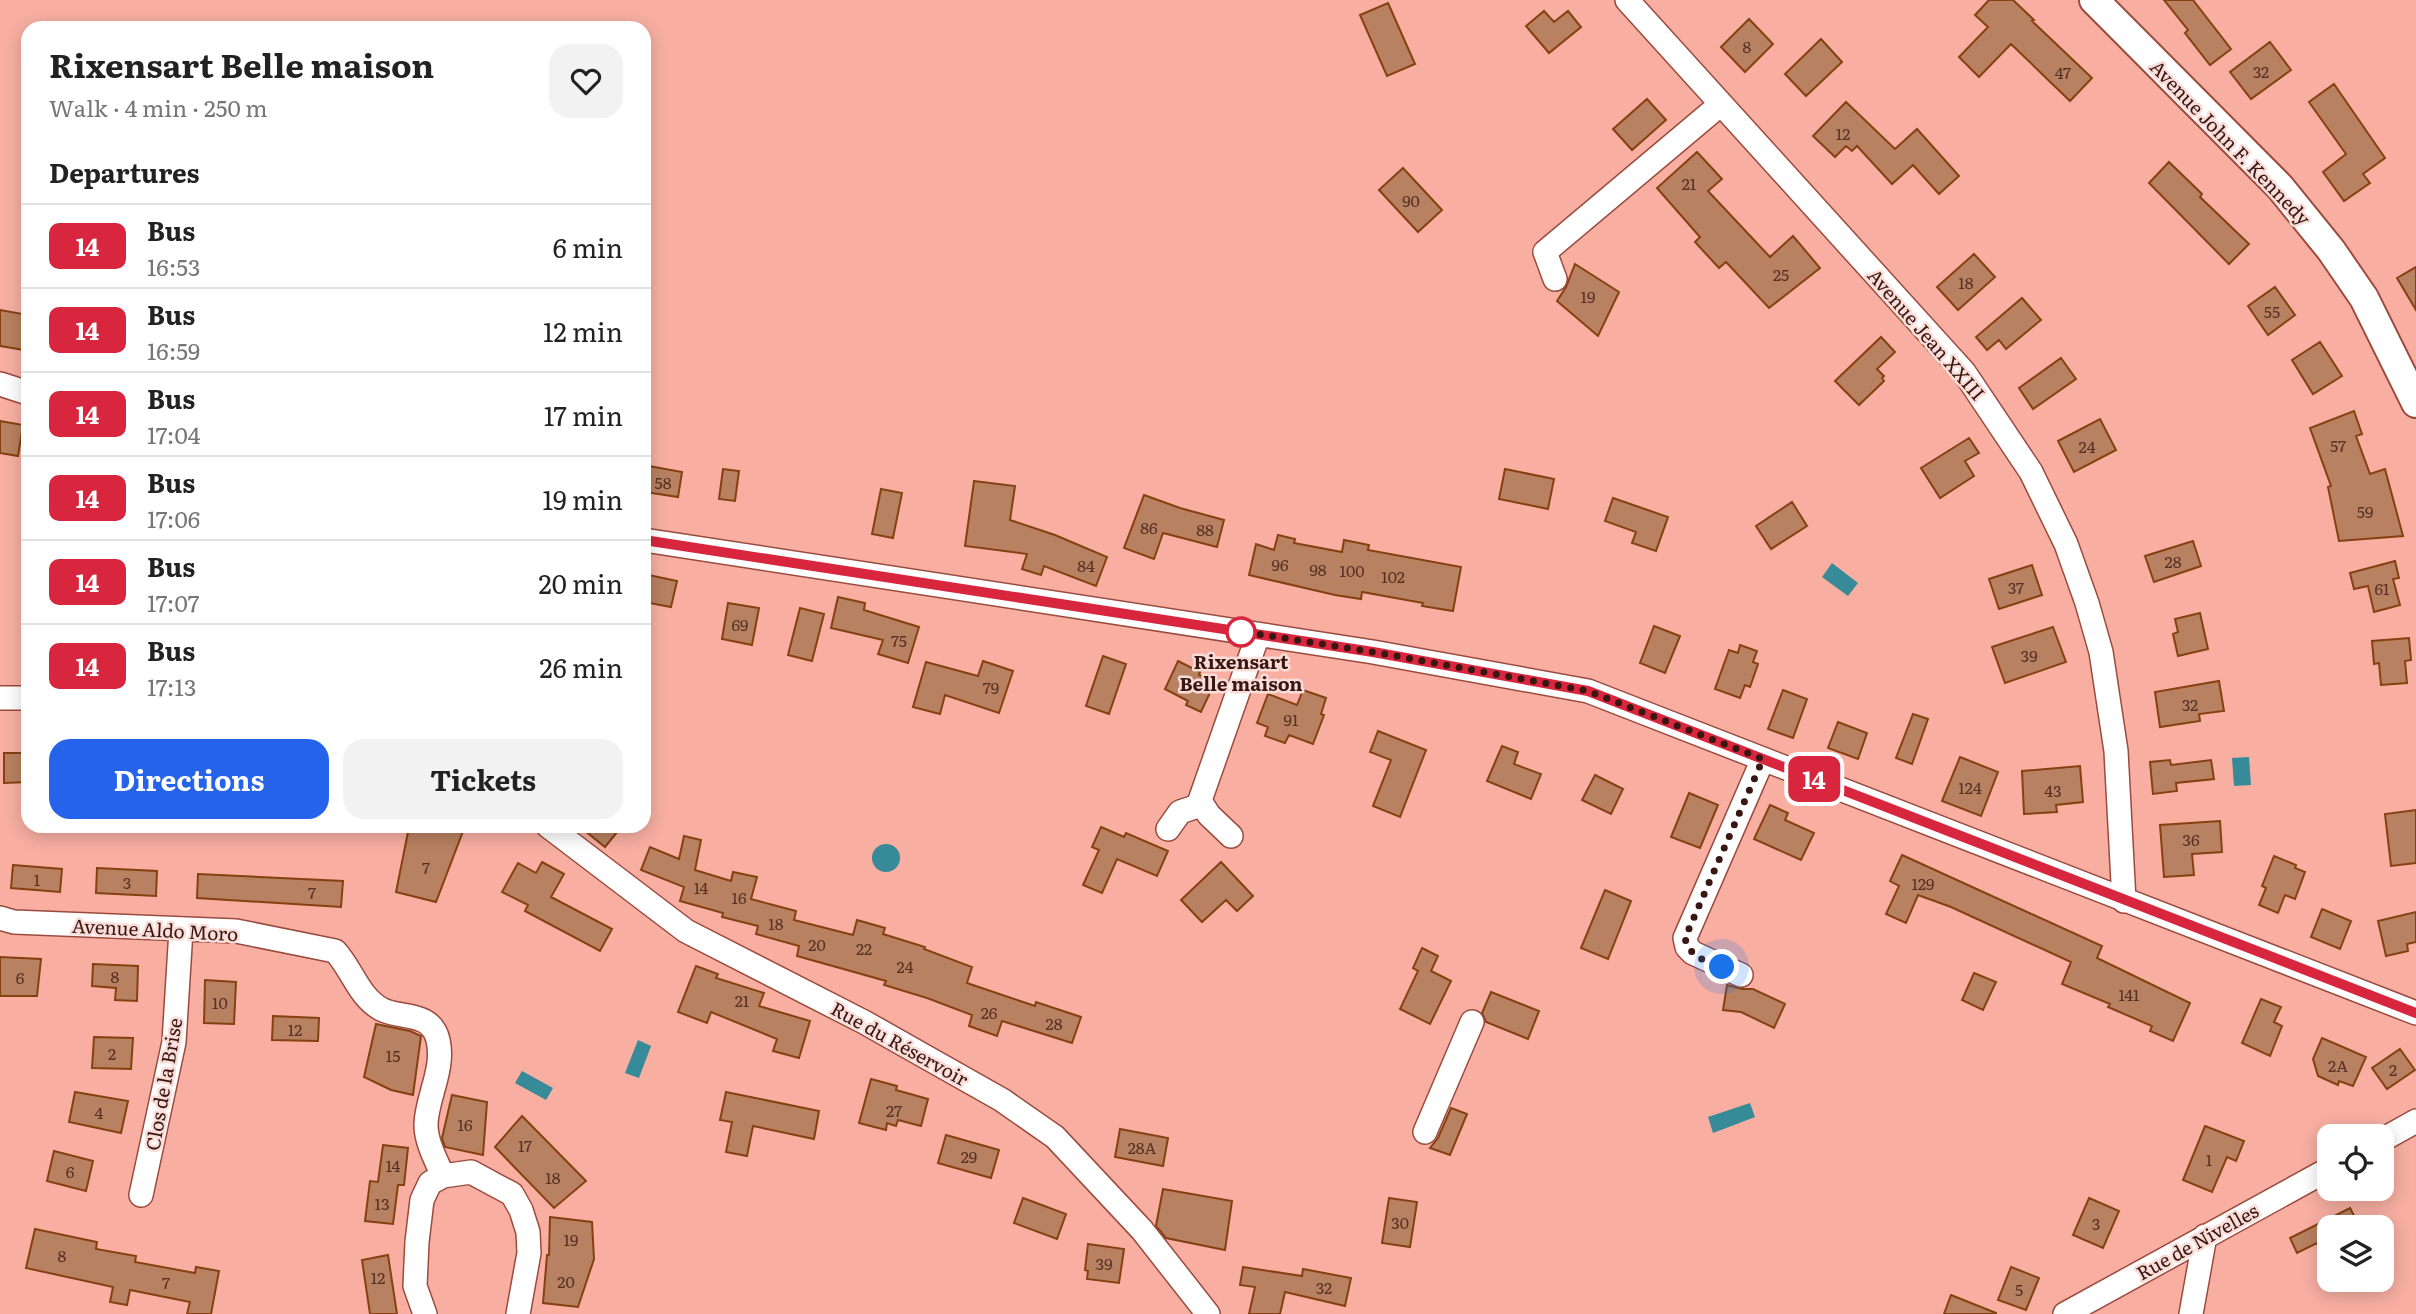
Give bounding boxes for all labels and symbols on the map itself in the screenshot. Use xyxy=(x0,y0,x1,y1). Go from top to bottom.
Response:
house number: 8 xyxy=(1743,34,1752,58)
street label: Avenue John F. Kennedy xyxy=(2144,53,2318,231)
house number: 32 xyxy=(2253,59,2269,83)
house number: 47 xyxy=(2055,60,2071,84)
house number: 12 xyxy=(1836,121,1850,145)
house number: 21 xyxy=(1682,171,1697,195)
house number: 90 xyxy=(1402,188,1420,212)
house number: 25 xyxy=(1773,262,1789,286)
street label: Avenue Jean XXIII xyxy=(1862,262,1992,406)
house number: 18 xyxy=(1958,270,1974,294)
house number: 19 xyxy=(1581,284,1595,308)
house number: 55 xyxy=(2264,299,2280,323)
house number: 57 xyxy=(2330,433,2346,457)
house number: 24 xyxy=(2079,434,2096,458)
house number: 58 xyxy=(655,470,672,494)
house number: 59 xyxy=(2357,499,2373,523)
house number: 86 xyxy=(1140,515,1158,539)
house number: 88 xyxy=(1196,517,1214,541)
house number: 28 xyxy=(2165,549,2182,573)
house number: 96 xyxy=(1272,552,1289,576)
house number: 84 xyxy=(1077,553,1095,577)
house number: 98 xyxy=(1309,557,1327,581)
house number: 100 xyxy=(1339,558,1365,582)
house number: 102 xyxy=(1381,564,1405,588)
house number: 37 xyxy=(2008,575,2024,599)
house number: 61 xyxy=(2374,576,2390,600)
house number: 69 xyxy=(732,612,748,636)
marker: Rixensart Belle maison xyxy=(1226,617,1256,647)
house number: 75 xyxy=(891,628,907,652)
house number: 39 xyxy=(2020,643,2038,667)
place label: Rixensart Belle maison xyxy=(1179,647,1303,697)
house number: 79 xyxy=(983,675,999,699)
house number: 32 xyxy=(2182,692,2198,716)
house number: 91 xyxy=(1284,707,1299,731)
line badge: 14 xyxy=(1783,756,1846,802)
house number: 124 xyxy=(1958,775,1982,799)
house number: 43 xyxy=(2044,778,2062,802)
house number: 36 xyxy=(2182,827,2200,851)
house number: 7 xyxy=(422,855,430,879)
house number: 1 xyxy=(34,867,41,891)
house number: 3 xyxy=(123,870,131,894)
house number: 129 xyxy=(1912,871,1935,895)
house number: 14 xyxy=(694,875,709,899)
house number: 7 xyxy=(308,880,316,904)
house number: 16 xyxy=(731,885,747,909)
street label: Avenue Aldo Moro xyxy=(71,911,239,947)
house number: 18 xyxy=(768,911,784,935)
house number: 20 xyxy=(808,932,826,956)
house number: 22 xyxy=(856,936,872,960)
your location xyxy=(1704,949,1739,984)
house number: 24 xyxy=(897,954,914,978)
house number: 8 xyxy=(111,964,120,988)
house number: 6 xyxy=(16,965,25,989)
house number: 141 xyxy=(2118,982,2140,1006)
house number: 21 xyxy=(735,988,750,1012)
house number: 10 xyxy=(212,990,228,1014)
street label: Rue du Réservoir xyxy=(826,994,974,1092)
house number: 26 xyxy=(981,1000,998,1024)
house number: 28 xyxy=(1046,1011,1063,1035)
street label: Clos de la Brise xyxy=(138,1015,188,1153)
house number: 12 xyxy=(288,1017,302,1041)
house number: 2 xyxy=(108,1041,116,1065)
house number: 15 xyxy=(386,1043,400,1067)
house number: 2A xyxy=(2328,1053,2348,1077)
house number: 2 xyxy=(2389,1057,2397,1081)
house number: 27 xyxy=(886,1098,902,1122)
house number: 4 xyxy=(95,1100,104,1124)
house number: 16 xyxy=(457,1112,473,1136)
house number: 17 xyxy=(518,1133,532,1157)
house number: 28A xyxy=(1128,1135,1157,1159)
house number: 29 xyxy=(961,1144,977,1168)
house number: 1 xyxy=(2206,1147,2213,1171)
house number: 14 xyxy=(386,1153,401,1177)
house number: 6 xyxy=(66,1159,75,1183)
house number: 18 xyxy=(545,1165,561,1189)
house number: 13 xyxy=(374,1191,390,1215)
street label: Rue de Nivelles xyxy=(2131,1196,2264,1286)
house number: 30 xyxy=(1391,1210,1409,1234)
house number: 3 xyxy=(2092,1211,2100,1235)
house number: 19 xyxy=(564,1227,578,1251)
house number: 8 xyxy=(58,1243,67,1267)
house number: 39 xyxy=(1095,1251,1113,1275)
house number: 12 xyxy=(371,1265,385,1289)
house number: 20 xyxy=(557,1269,575,1293)
house number: 7 xyxy=(162,1270,170,1294)
house number: 32 xyxy=(1316,1275,1332,1299)
house number: 5 xyxy=(2015,1277,2023,1301)

